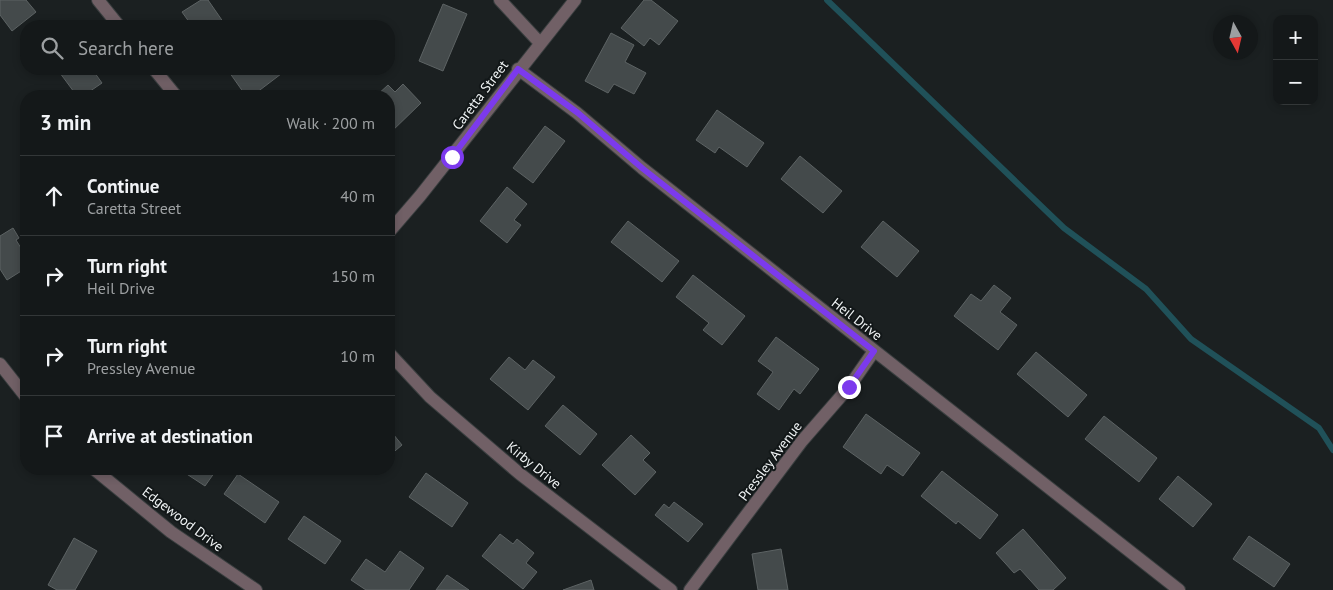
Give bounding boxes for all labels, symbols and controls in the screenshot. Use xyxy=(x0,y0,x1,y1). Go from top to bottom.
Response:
north arrow xyxy=(1213,15,1258,60)
map controls xyxy=(1273,15,1318,105)
button: + xyxy=(1273,15,1318,60)
search box xyxy=(20,20,395,75)
icon: search xyxy=(38,34,66,62)
text: Search here xyxy=(78,36,174,60)
street label: Caretta Street xyxy=(448,56,512,133)
button: − xyxy=(1273,60,1318,105)
text: 3 min xyxy=(40,109,91,136)
text: Walk · 200 m xyxy=(286,113,375,133)
route start xyxy=(441,146,464,169)
text: Continue xyxy=(87,174,159,198)
icon: ahead xyxy=(40,182,68,210)
text: 40 m xyxy=(340,186,375,206)
text: Caretta Street xyxy=(87,198,181,218)
text: Turn right xyxy=(87,254,167,278)
icon: right xyxy=(40,262,68,290)
text: 150 m xyxy=(332,266,375,286)
text: Heil Drive xyxy=(87,278,155,298)
street label: Heil Drive xyxy=(828,294,886,344)
text: Turn right xyxy=(87,334,167,358)
icon: right xyxy=(40,342,68,370)
text: 10 m xyxy=(340,346,375,366)
text: Pressley Avenue xyxy=(87,358,195,378)
route end xyxy=(838,376,861,399)
street label: Pressley Avenue xyxy=(734,418,806,504)
icon: arrive xyxy=(40,422,68,450)
text: Arrive at destination xyxy=(87,424,253,448)
street label: Kirby Drive xyxy=(503,437,565,493)
street label: Edgewood Drive xyxy=(139,483,227,555)

